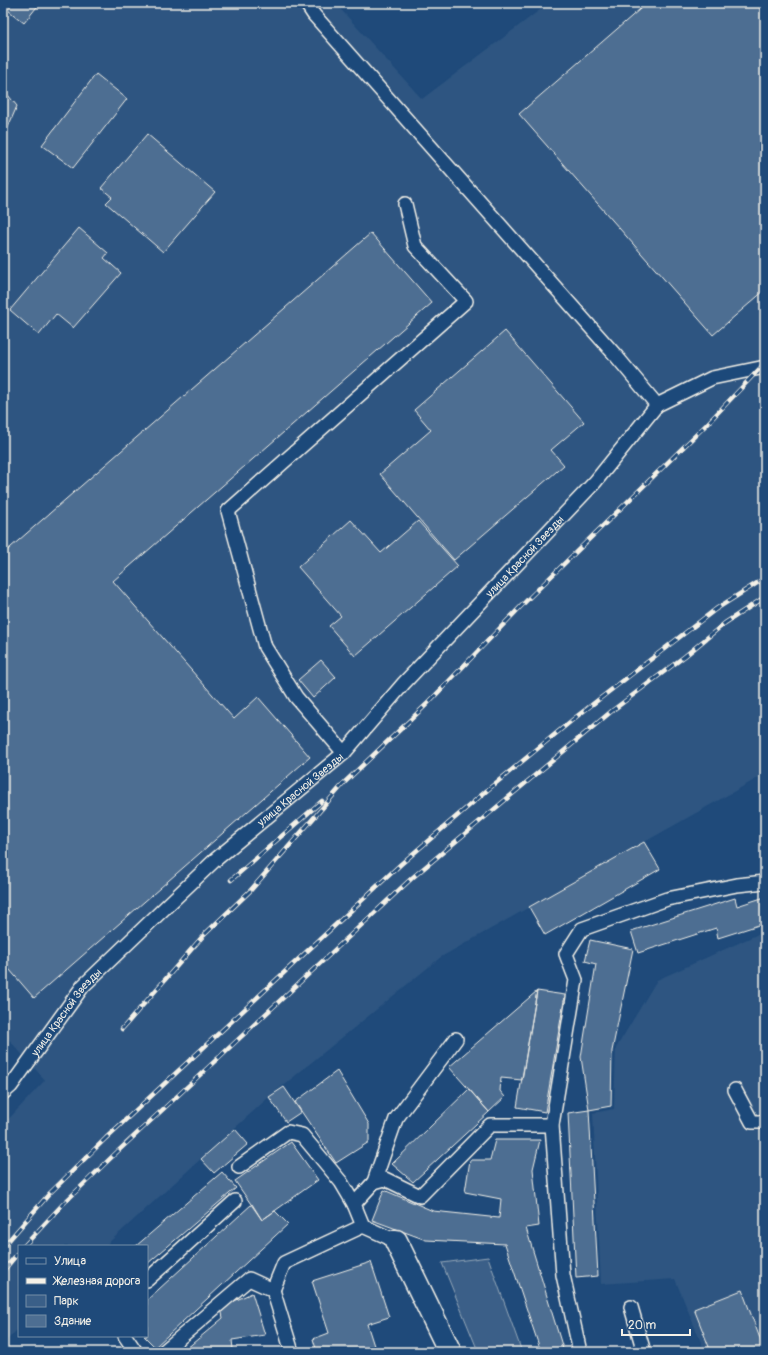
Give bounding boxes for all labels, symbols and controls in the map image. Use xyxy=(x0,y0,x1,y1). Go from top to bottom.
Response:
street label: улица Красной Звезды xyxy=(482,513,567,601)
street label: улица Красной Звезды xyxy=(254,750,346,830)
street label: улица Красной Звезды xyxy=(28,966,104,1060)
legend xyxy=(18,1245,148,1337)
text: Улица xyxy=(54,1254,86,1269)
text: Железная дорога xyxy=(52,1274,141,1289)
text: Парк xyxy=(54,1294,79,1309)
scale bar xyxy=(622,1311,690,1337)
text: Здание xyxy=(54,1314,91,1329)
text: 20 m xyxy=(628,1318,657,1333)

